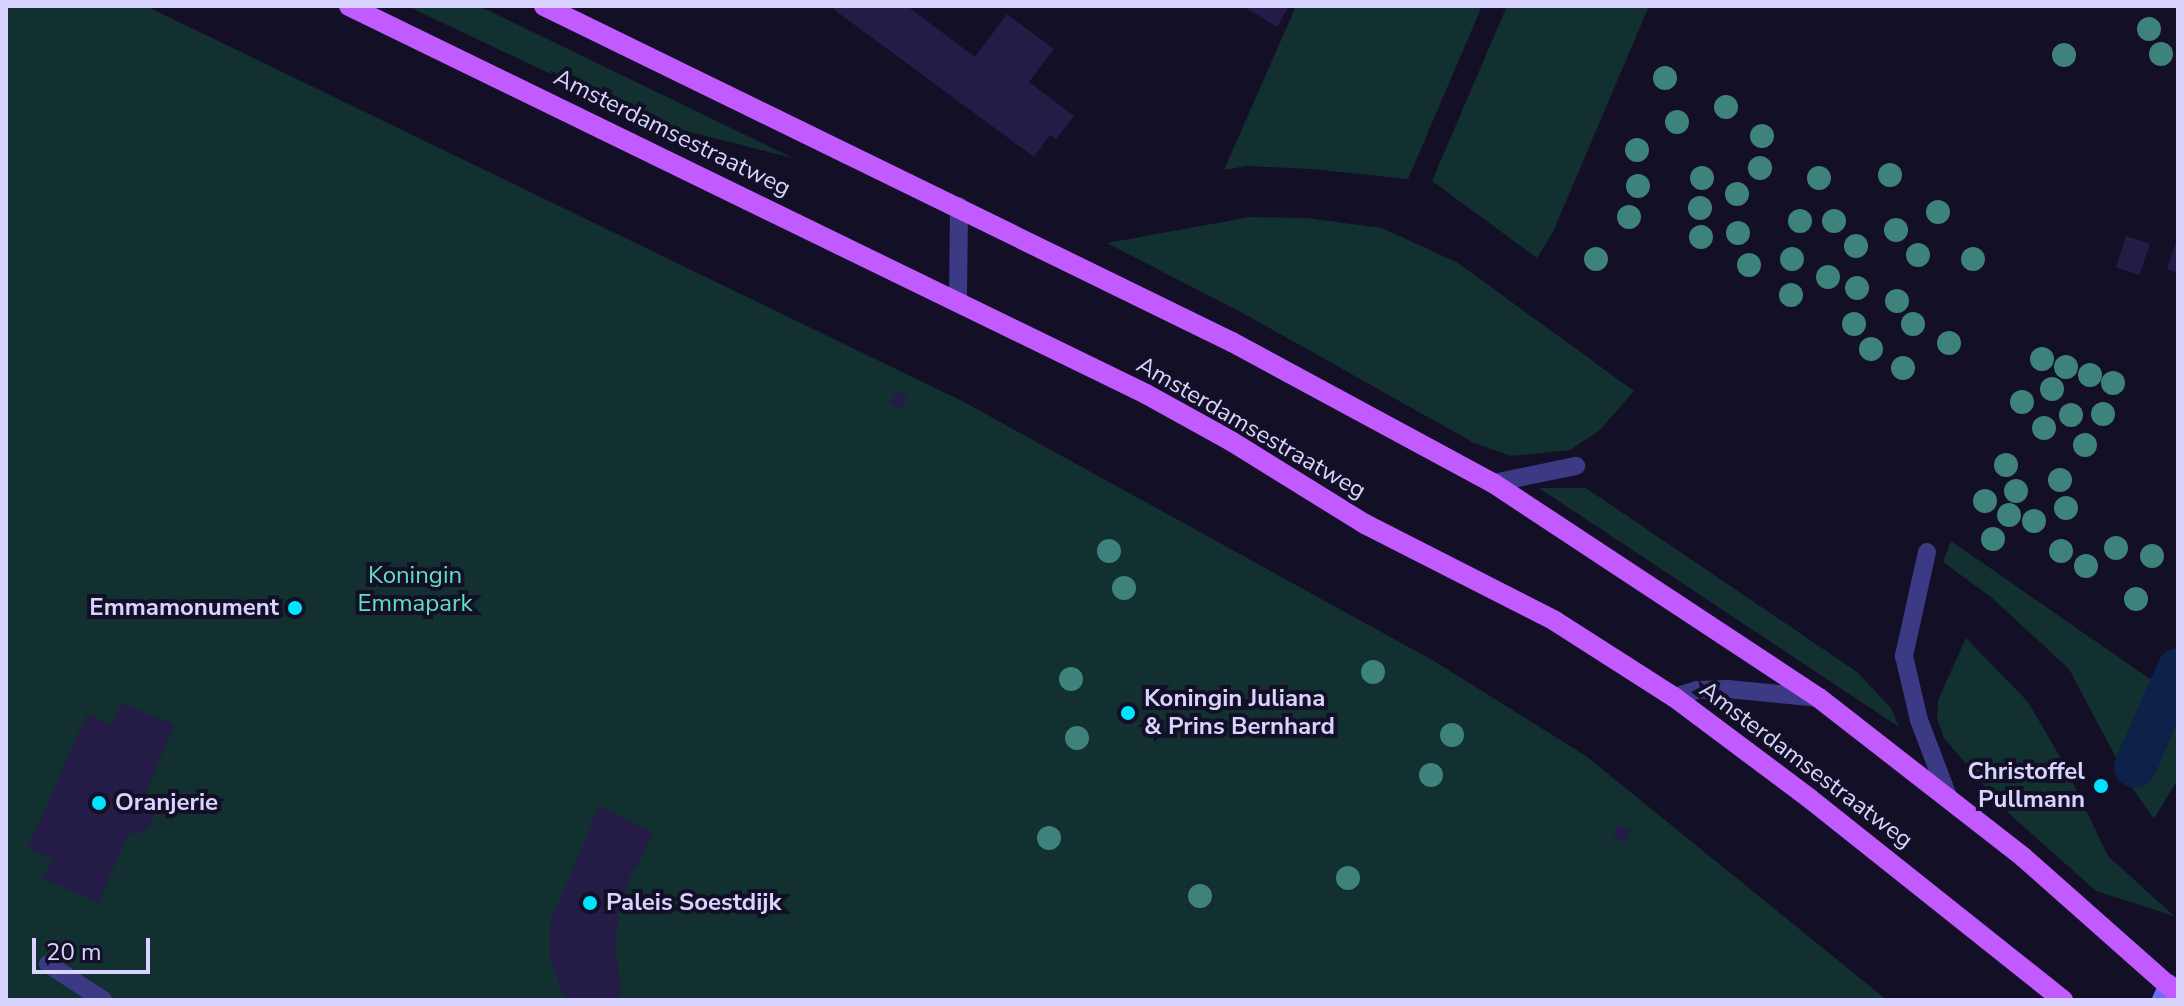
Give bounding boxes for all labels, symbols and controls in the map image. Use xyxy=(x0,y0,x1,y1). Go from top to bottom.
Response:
street label: Amsterdamsestraatweg xyxy=(549,63,795,203)
street label: Amsterdamsestraatweg xyxy=(1131,351,1371,505)
park label: Koningin Emmapark xyxy=(357,562,473,618)
place label: Emmamonument xyxy=(89,594,279,622)
marker: Emmamonument xyxy=(286,599,304,617)
street label: Amsterdamsestraatweg xyxy=(1694,675,1918,855)
place label: Koningin Juliana & Prins Bernhard xyxy=(1144,685,1335,741)
marker: Koningin Juliana & Prins Bernhard xyxy=(1119,704,1137,722)
place label: Christoffel Pullmann xyxy=(1967,758,2085,814)
marker: Christoffel Pullmann xyxy=(2092,777,2110,795)
place label: Oranjerie xyxy=(115,789,218,817)
marker: Oranjerie xyxy=(90,794,108,812)
place label: Paleis Soestdijk xyxy=(606,889,781,917)
marker: Paleis Soestdijk xyxy=(581,894,599,912)
scale bar xyxy=(36,922,154,972)
text: 20 m xyxy=(46,936,102,968)

